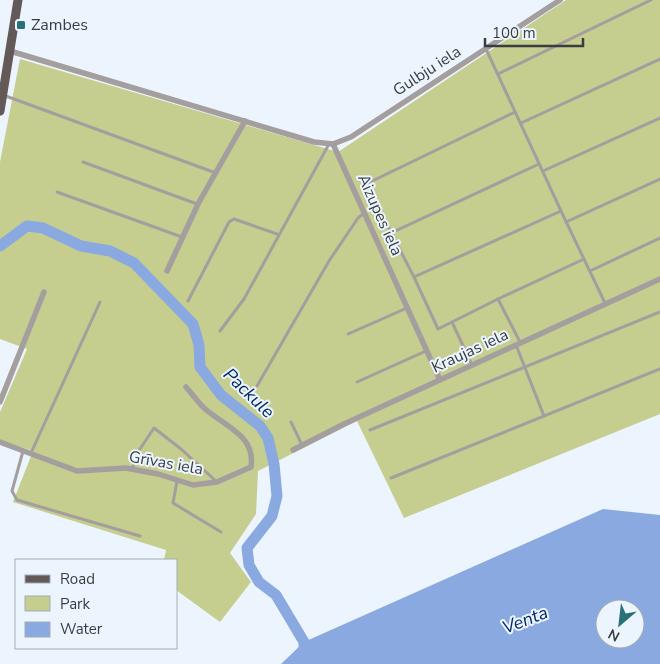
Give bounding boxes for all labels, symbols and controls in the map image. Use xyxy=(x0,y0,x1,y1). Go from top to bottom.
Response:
place label: Zambes xyxy=(31,14,88,36)
scale bar xyxy=(485,15,582,47)
marker: Zambes xyxy=(15,19,27,31)
text: 100 m xyxy=(492,23,536,43)
street label: Gulbju iela xyxy=(389,41,465,101)
street label: Aizupes iela xyxy=(352,171,408,259)
street label: Kraujas iela xyxy=(428,324,512,378)
water label: Packule xyxy=(218,363,280,424)
street label: Grīvas iela xyxy=(127,446,205,480)
legend xyxy=(15,559,178,649)
text: Road xyxy=(60,569,95,589)
text: Park xyxy=(60,594,90,614)
north arrow xyxy=(595,599,645,649)
water label: Venta xyxy=(499,600,551,640)
text: Water xyxy=(60,619,103,639)
text: N xyxy=(605,624,623,646)

